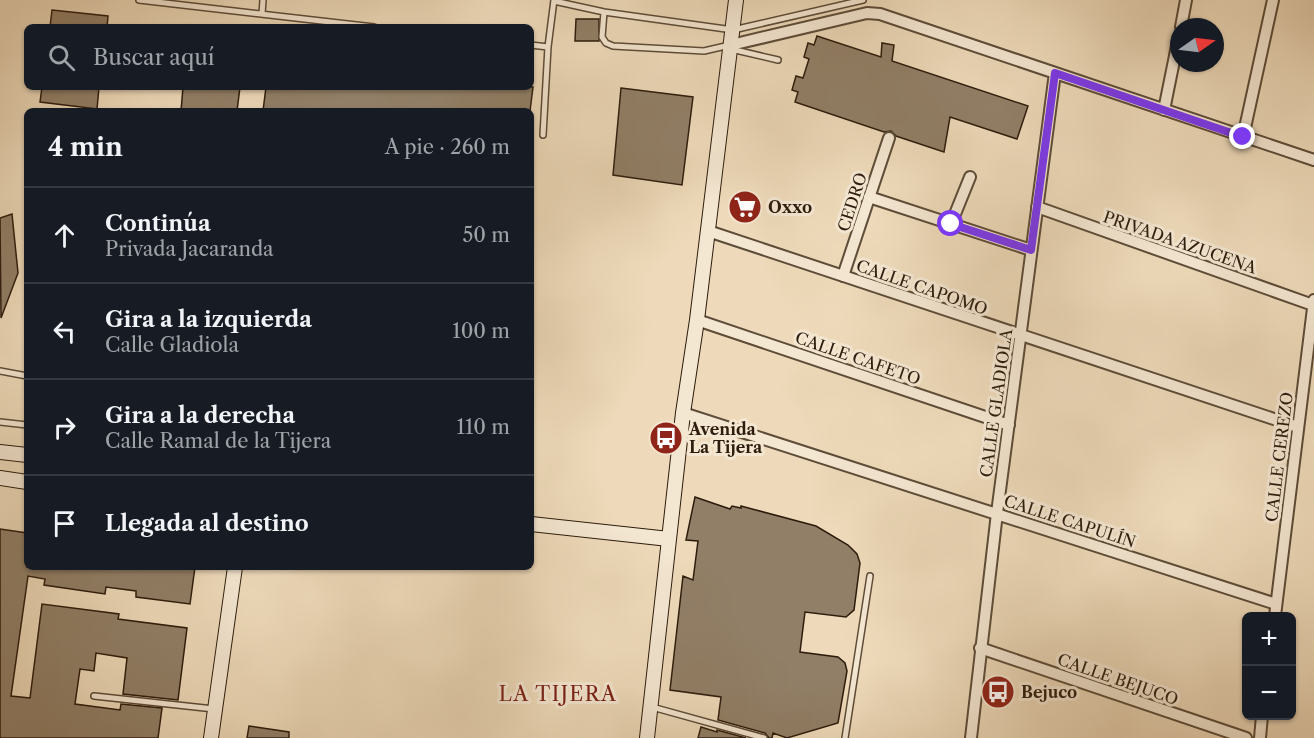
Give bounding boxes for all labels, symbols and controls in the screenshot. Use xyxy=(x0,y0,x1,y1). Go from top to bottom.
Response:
north arrow xyxy=(1170,18,1224,72)
search box xyxy=(24,24,534,90)
icon: search xyxy=(45,41,78,74)
text: Buscar aquí xyxy=(93,44,215,71)
route end xyxy=(1229,123,1255,149)
text: 4 min xyxy=(48,131,123,163)
text: A pie · 260 m xyxy=(385,135,510,159)
street label: CEDRO xyxy=(833,170,871,234)
supermarket icon: Oxxo xyxy=(727,189,763,225)
place label: Oxxo xyxy=(768,197,812,217)
street label: PRIVADA AZUCENA xyxy=(1101,206,1260,278)
text: Continúa xyxy=(105,210,211,237)
route start xyxy=(937,210,963,236)
icon: ahead xyxy=(48,219,81,252)
text: 50 m xyxy=(463,223,510,247)
text: Privada Jacaranda xyxy=(105,237,274,261)
street label: CALLE CAPOMO xyxy=(854,255,990,319)
text: Gira a la izquierda xyxy=(105,306,312,333)
icon: left xyxy=(48,315,81,348)
text: 100 m xyxy=(452,319,510,343)
street label: CALLE GLADIOLA xyxy=(976,326,1016,479)
street label: CALLE CAFETO xyxy=(793,327,923,389)
text: Calle Gladiola xyxy=(105,333,239,357)
street label: CALLE CEREZO xyxy=(1261,391,1297,523)
text: Gira a la derecha xyxy=(105,402,295,429)
icon: right xyxy=(48,411,81,444)
text: 110 m xyxy=(457,415,510,439)
place label: Avenida La Tijera xyxy=(688,419,763,457)
bus stop icon: Avenida La Tijera xyxy=(648,420,684,456)
text: Calle Ramal de la Tijera xyxy=(105,429,331,453)
street label: CALLE CAPULÍN xyxy=(1002,490,1138,552)
icon: arrive xyxy=(48,507,81,540)
text: Llegada al destino xyxy=(105,510,309,537)
map controls xyxy=(1242,612,1296,720)
button: + xyxy=(1242,612,1296,666)
street label: CALLE BEJUCO xyxy=(1055,649,1181,709)
button: − xyxy=(1242,666,1296,720)
bus stop icon: Bejuco xyxy=(980,674,1016,710)
district label: LA TIJERA xyxy=(499,682,617,706)
place label: Bejuco xyxy=(1021,682,1077,702)

